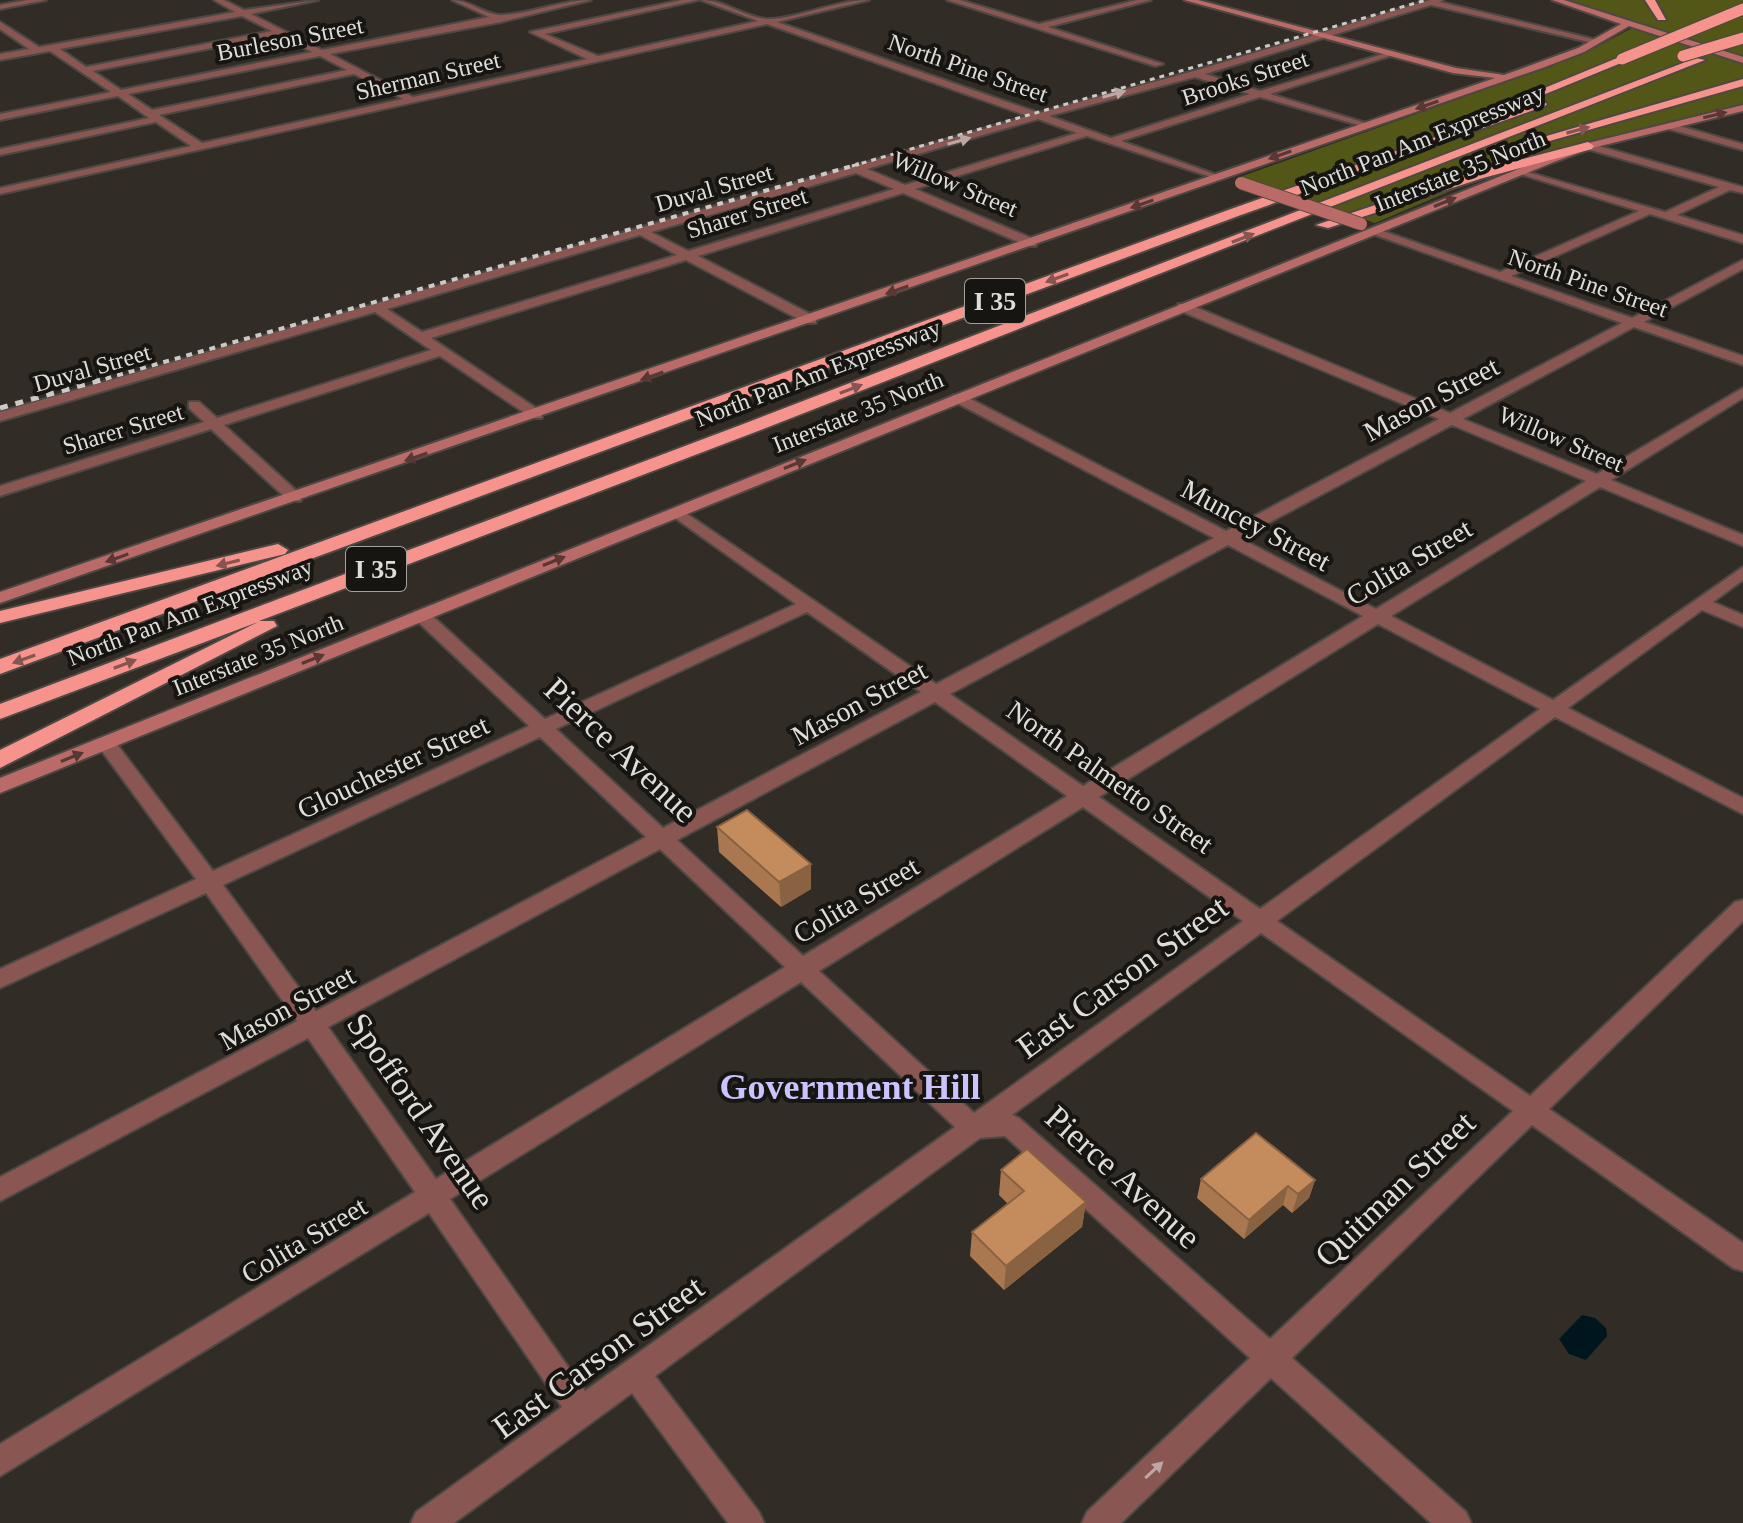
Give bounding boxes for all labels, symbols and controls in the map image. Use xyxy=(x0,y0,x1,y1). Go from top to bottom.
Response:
street label: Burleson Street xyxy=(215,12,366,66)
street label: North Pine Street xyxy=(885,29,1051,108)
street label: Brooks Street xyxy=(1179,45,1312,111)
street label: Sherman Street xyxy=(353,47,503,105)
street label: North Pan Am Expressway xyxy=(1296,79,1548,201)
one-way arrow xyxy=(1103,87,1127,100)
one-way arrow xyxy=(1414,99,1438,111)
one-way arrow xyxy=(1703,108,1728,120)
one-way arrow xyxy=(1566,123,1591,135)
street label: Interstate 35 North xyxy=(1371,125,1549,217)
one-way arrow xyxy=(947,134,971,147)
street label: Willow Street xyxy=(889,146,1022,222)
one-way arrow xyxy=(1268,150,1292,162)
street label: Duval Street xyxy=(652,159,776,217)
street label: Sharer Street xyxy=(684,182,811,244)
one-way arrow xyxy=(1433,195,1457,208)
one-way arrow xyxy=(1130,198,1154,210)
one-way arrow xyxy=(1231,231,1255,244)
street label: North Pine Street xyxy=(1505,244,1671,323)
one-way arrow xyxy=(1045,272,1069,285)
road number: I 35 xyxy=(965,279,1025,323)
one-way arrow xyxy=(885,284,909,297)
street label: North Pan Am Expressway xyxy=(692,314,944,432)
street label: Duval Street xyxy=(30,339,154,397)
street label: Mason Street xyxy=(1358,350,1504,448)
street label: Interstate 35 North xyxy=(769,366,947,458)
one-way arrow xyxy=(639,370,663,382)
one-way arrow xyxy=(839,382,863,395)
street label: Sharer Street xyxy=(60,398,187,460)
street label: Willow Street xyxy=(1495,401,1628,477)
one-way arrow xyxy=(404,451,428,463)
one-way arrow xyxy=(783,457,807,470)
street label: Muncey Street xyxy=(1176,473,1336,577)
street label: Colita Street xyxy=(1341,512,1477,612)
road number: I 35 xyxy=(346,547,406,591)
street label: North Pan Am Expressway xyxy=(64,553,316,671)
one-way arrow xyxy=(105,553,129,565)
one-way arrow xyxy=(542,555,566,568)
one-way arrow xyxy=(216,558,241,570)
street label: Interstate 35 North xyxy=(169,609,347,701)
one-way arrow xyxy=(301,652,325,665)
one-way arrow xyxy=(12,653,36,665)
street label: Mason Street xyxy=(786,654,932,752)
one-way arrow xyxy=(113,657,137,670)
street label: Pierce Avenue xyxy=(537,670,705,830)
street label: North Palmetto Street xyxy=(1001,694,1219,860)
street label: Glouchester Street xyxy=(292,709,494,825)
one-way arrow xyxy=(60,750,84,763)
street label: Colita Street xyxy=(788,850,924,950)
street label: East Carson Street xyxy=(1010,888,1235,1066)
street label: Mason Street xyxy=(214,959,360,1057)
street label: Spofford Avenue xyxy=(340,1006,502,1216)
district label: Government Hill xyxy=(720,1067,980,1107)
street label: Pierce Avenue xyxy=(1038,1098,1208,1256)
street label: Quitman Street xyxy=(1308,1103,1483,1274)
street label: Colita Street xyxy=(236,1190,372,1290)
street label: East Carson Street xyxy=(486,1268,711,1446)
one-way arrow xyxy=(1145,1461,1164,1479)

